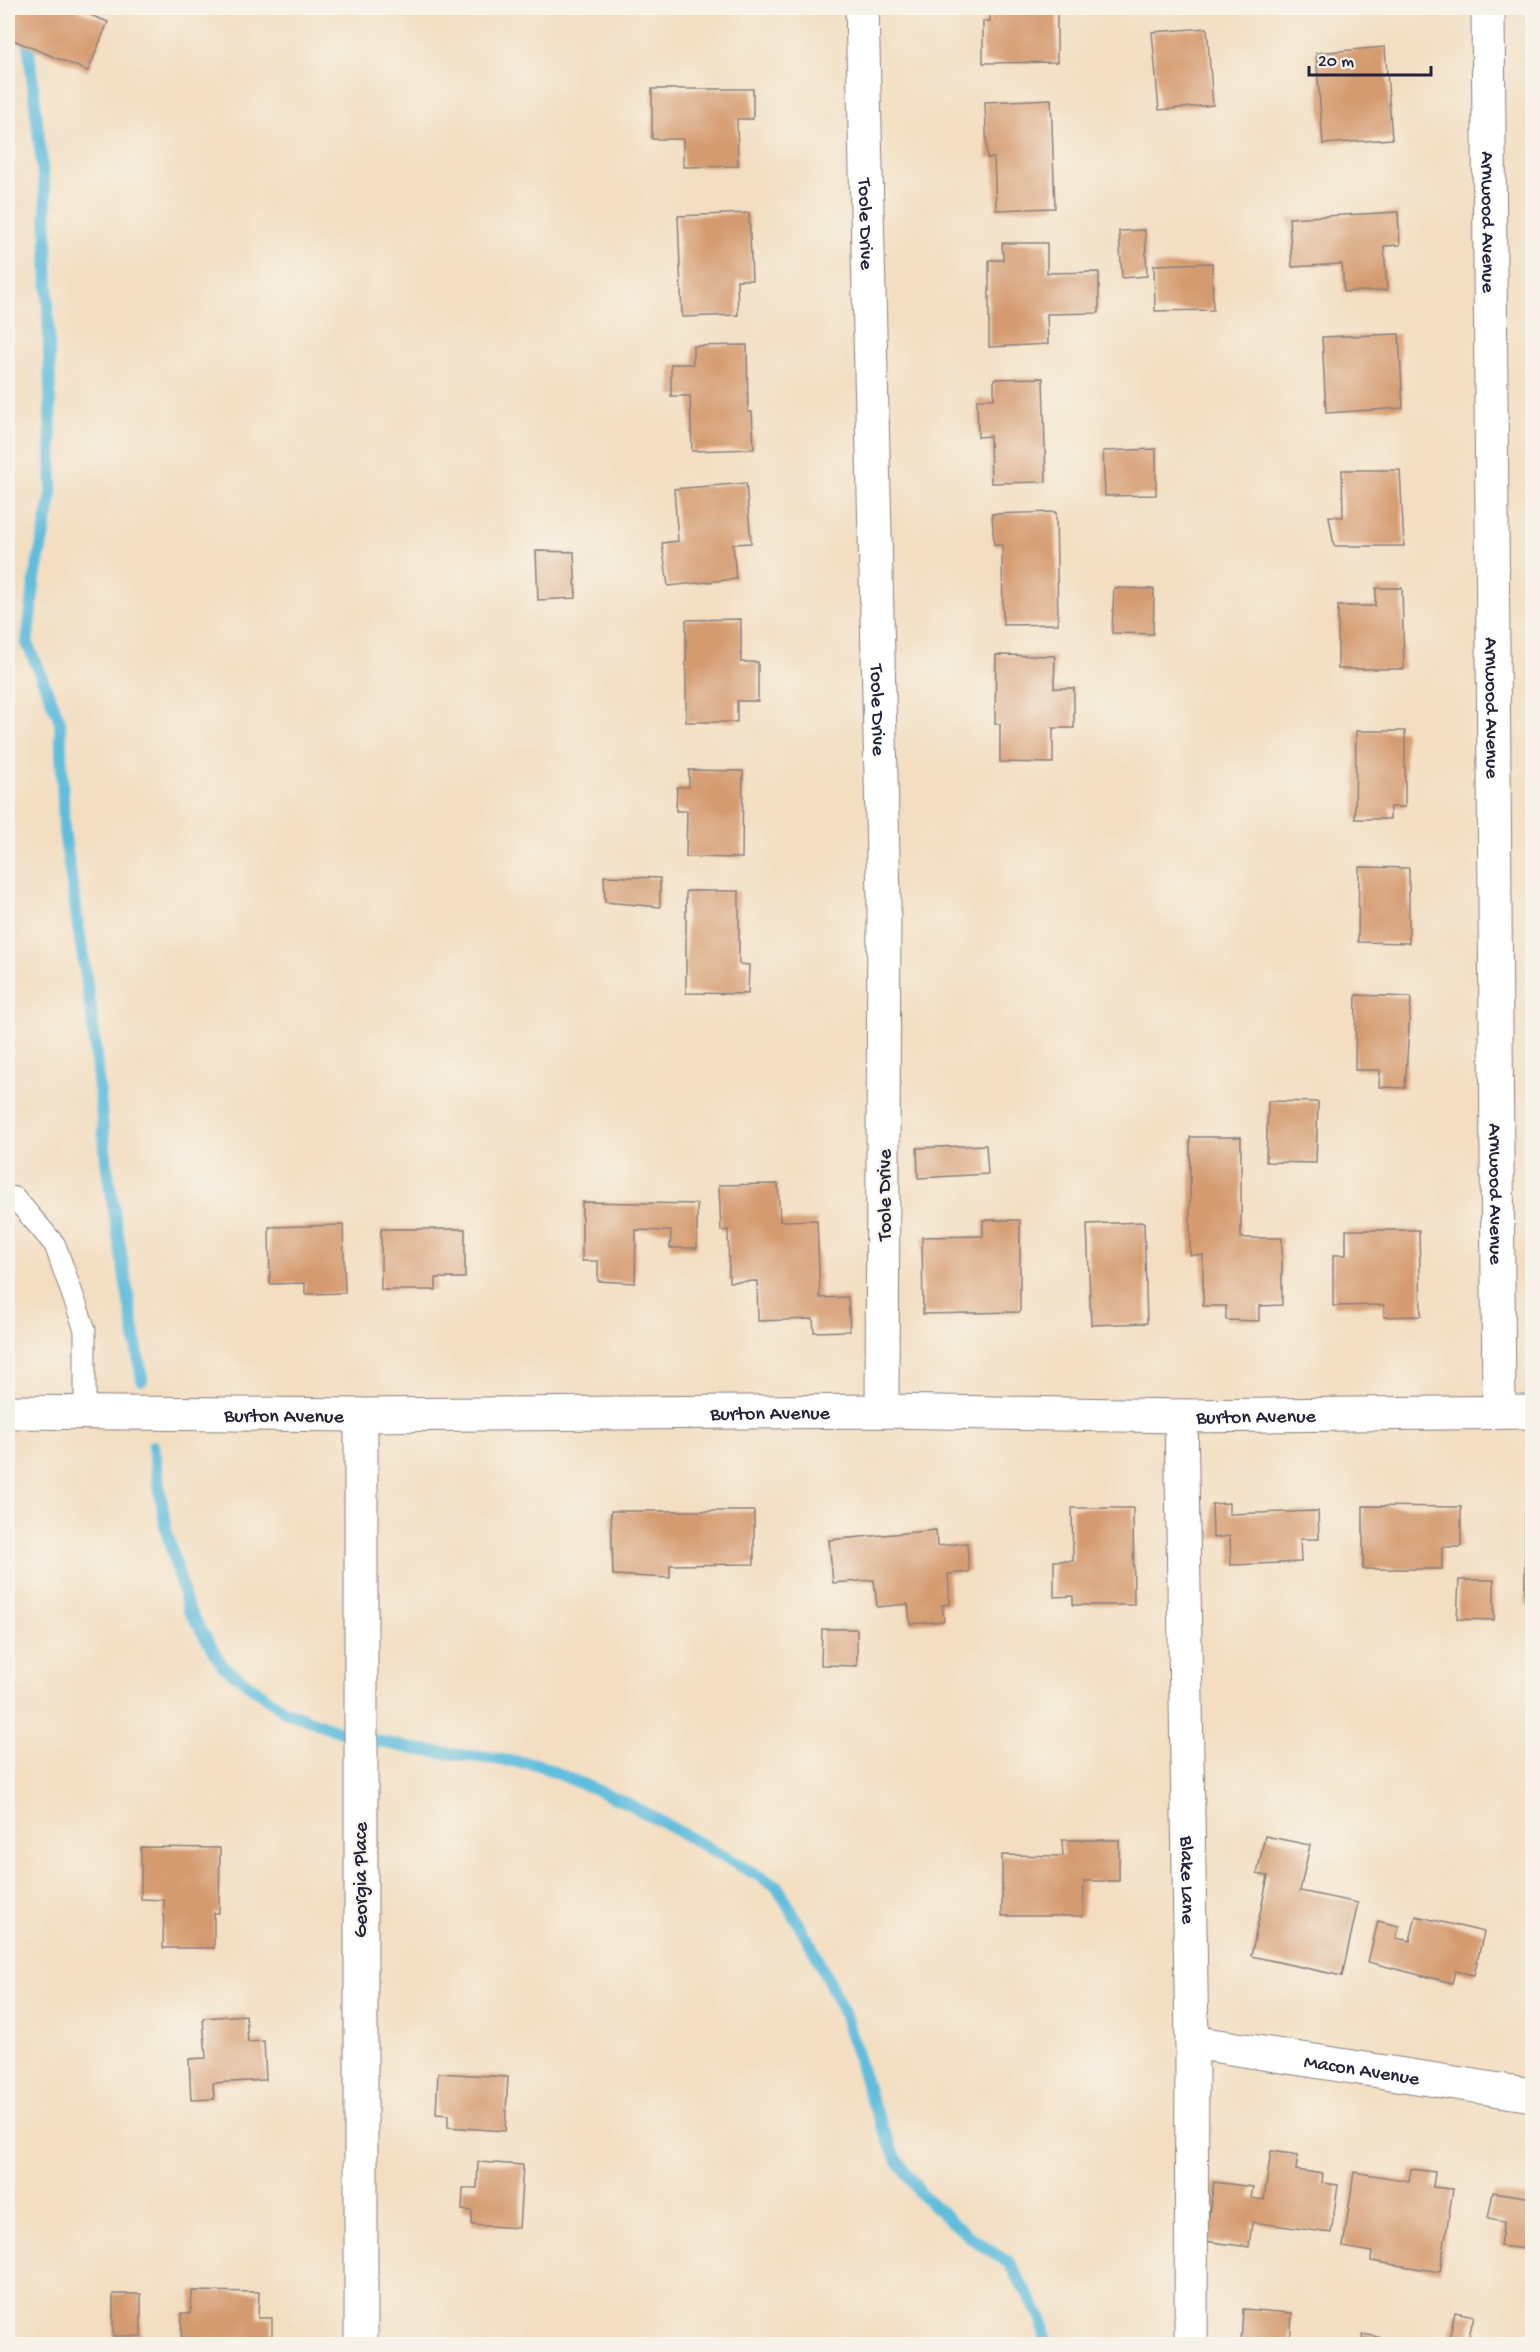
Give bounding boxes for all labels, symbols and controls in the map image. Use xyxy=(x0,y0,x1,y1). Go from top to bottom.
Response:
scale bar xyxy=(1309,39,1430,77)
text: 20 m xyxy=(1318,52,1354,73)
street label: Arnwood Avenue xyxy=(1474,151,1498,293)
street label: Toole Drive xyxy=(851,177,876,271)
street label: Arnwood Avenue xyxy=(1478,637,1502,779)
street label: Toole Drive xyxy=(863,663,888,757)
street label: Arnwood Avenue xyxy=(1482,1123,1506,1265)
street label: Toole Drive xyxy=(875,1149,898,1242)
street label: Burton Avenue xyxy=(709,1403,831,1427)
street label: Burton Avenue xyxy=(223,1406,345,1430)
street label: Burton Avenue xyxy=(1195,1406,1317,1431)
street label: Georgia Place xyxy=(351,1822,374,1938)
street label: Blake Lane xyxy=(1173,1835,1198,1925)
street label: Macon Avenue xyxy=(1302,2052,1421,2092)

